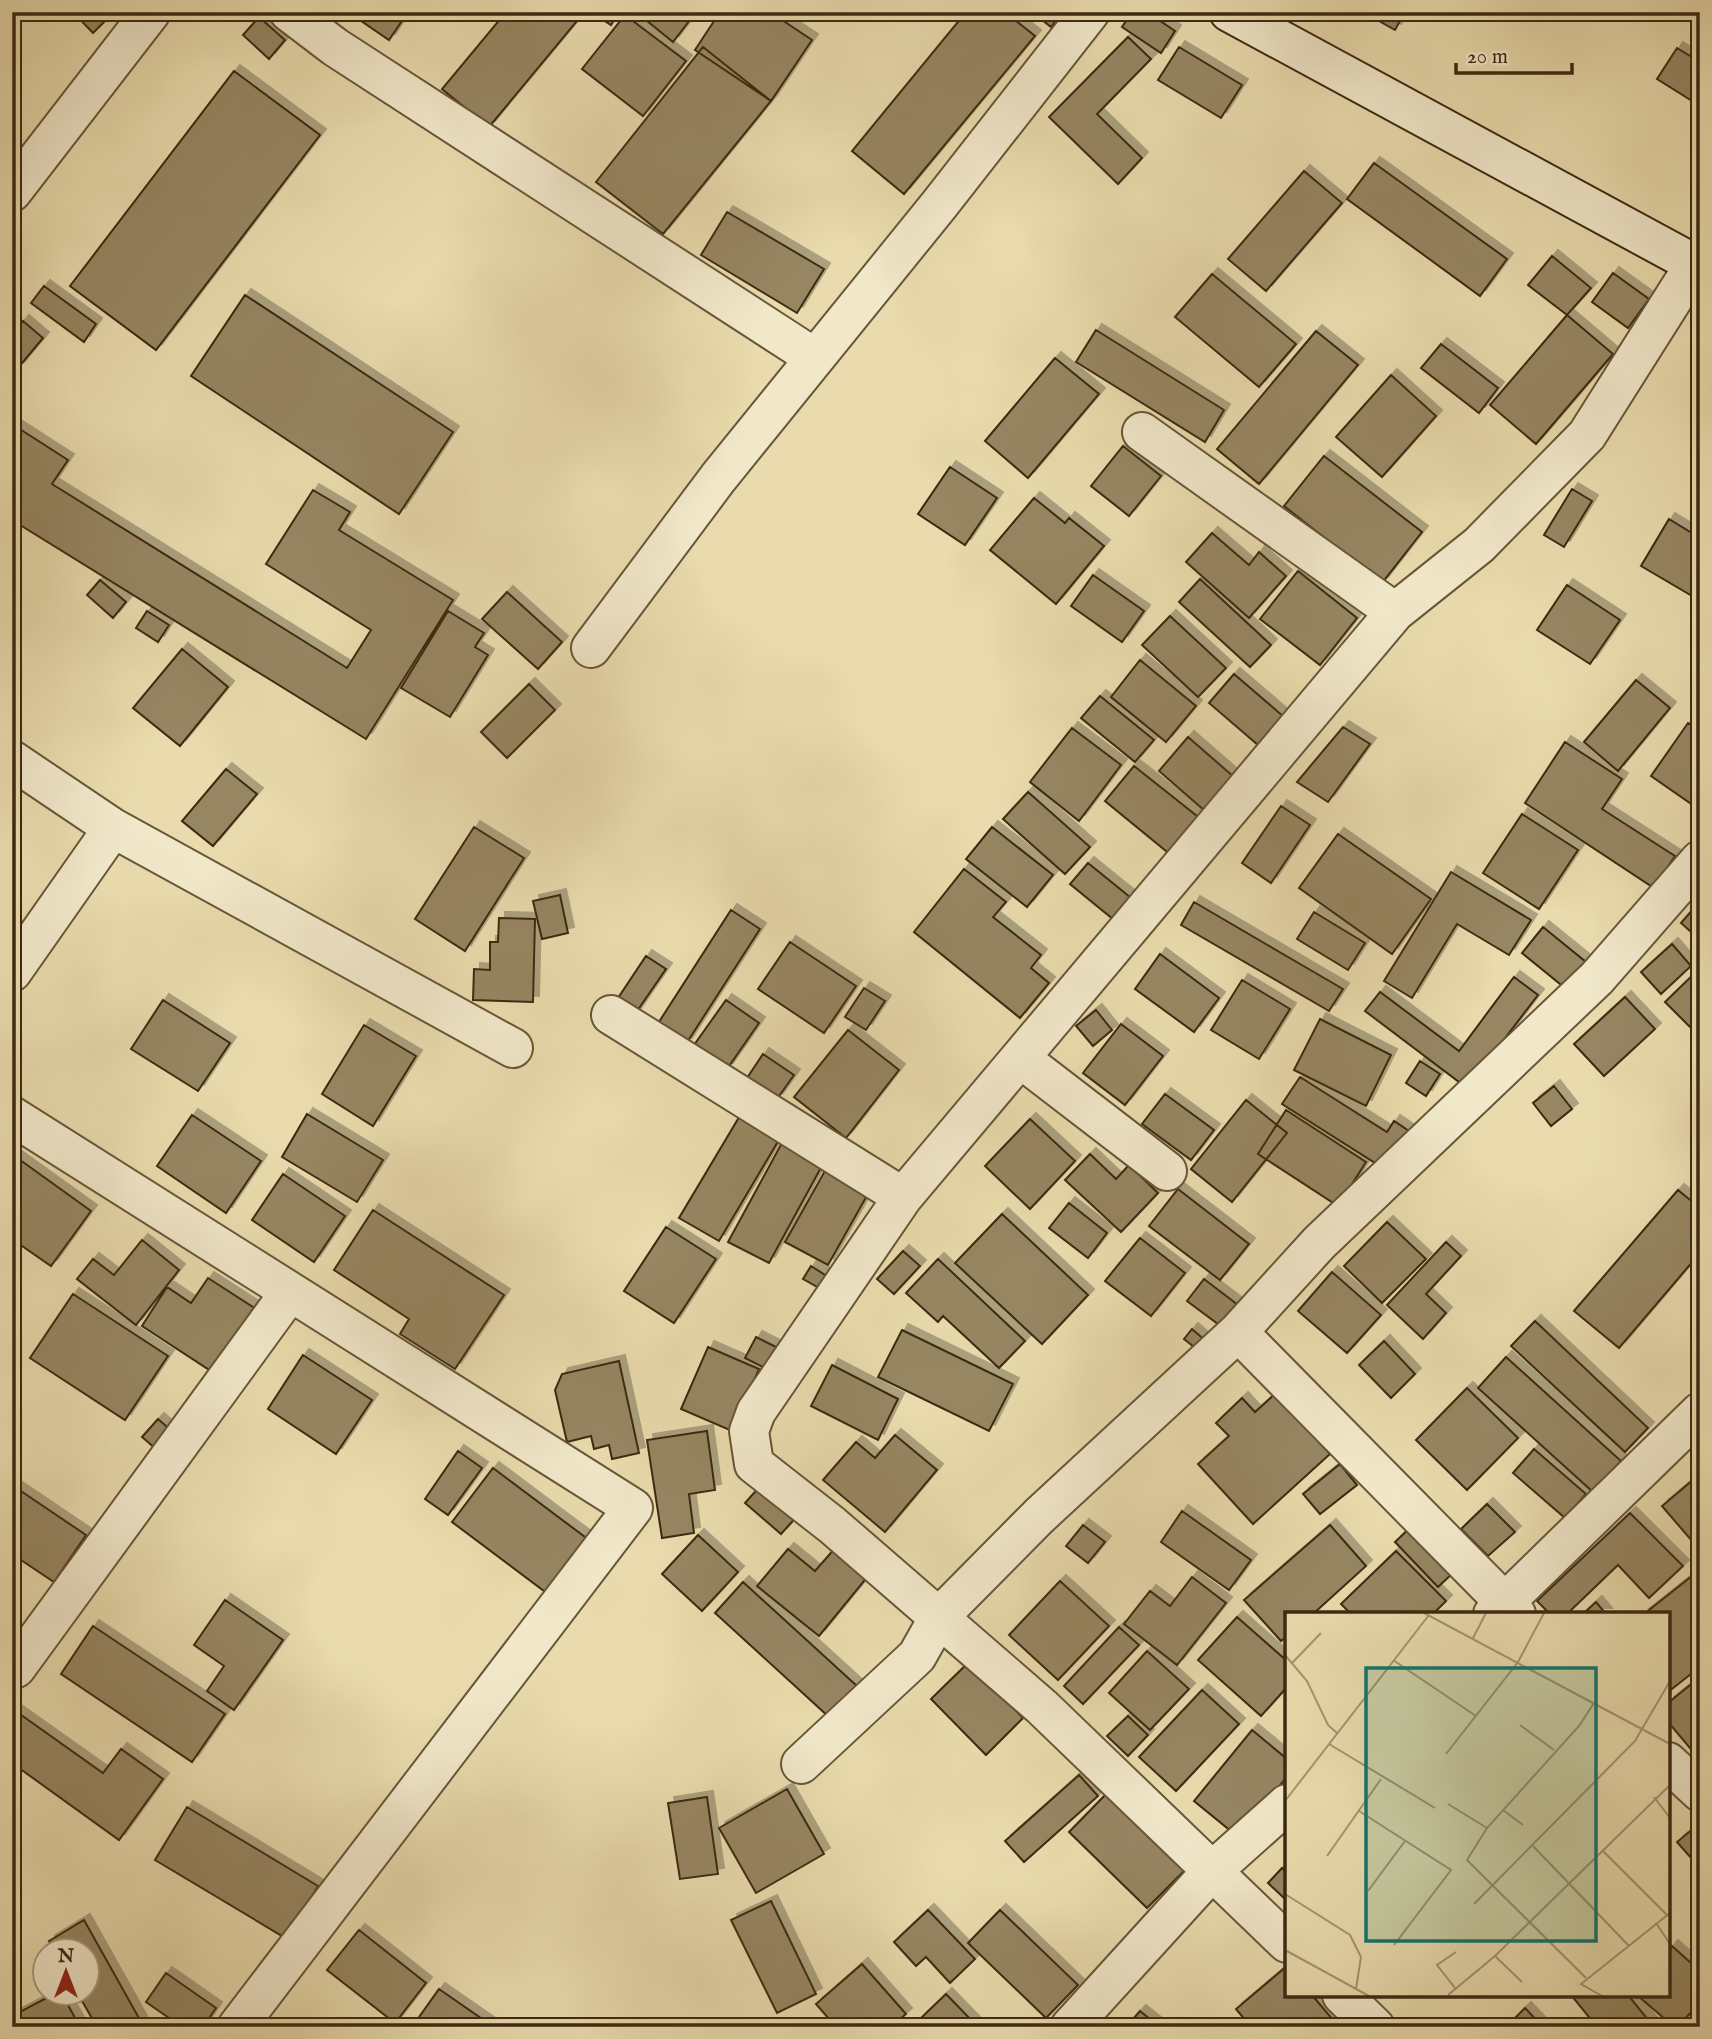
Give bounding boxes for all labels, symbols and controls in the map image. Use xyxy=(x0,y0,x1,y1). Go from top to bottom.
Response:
scale bar xyxy=(1456,32,1572,76)
text: 20 m xyxy=(1467,44,1508,71)
inset map xyxy=(1285,1612,1670,1997)
north arrow xyxy=(32,1938,102,2008)
text: N xyxy=(57,1945,75,1969)

